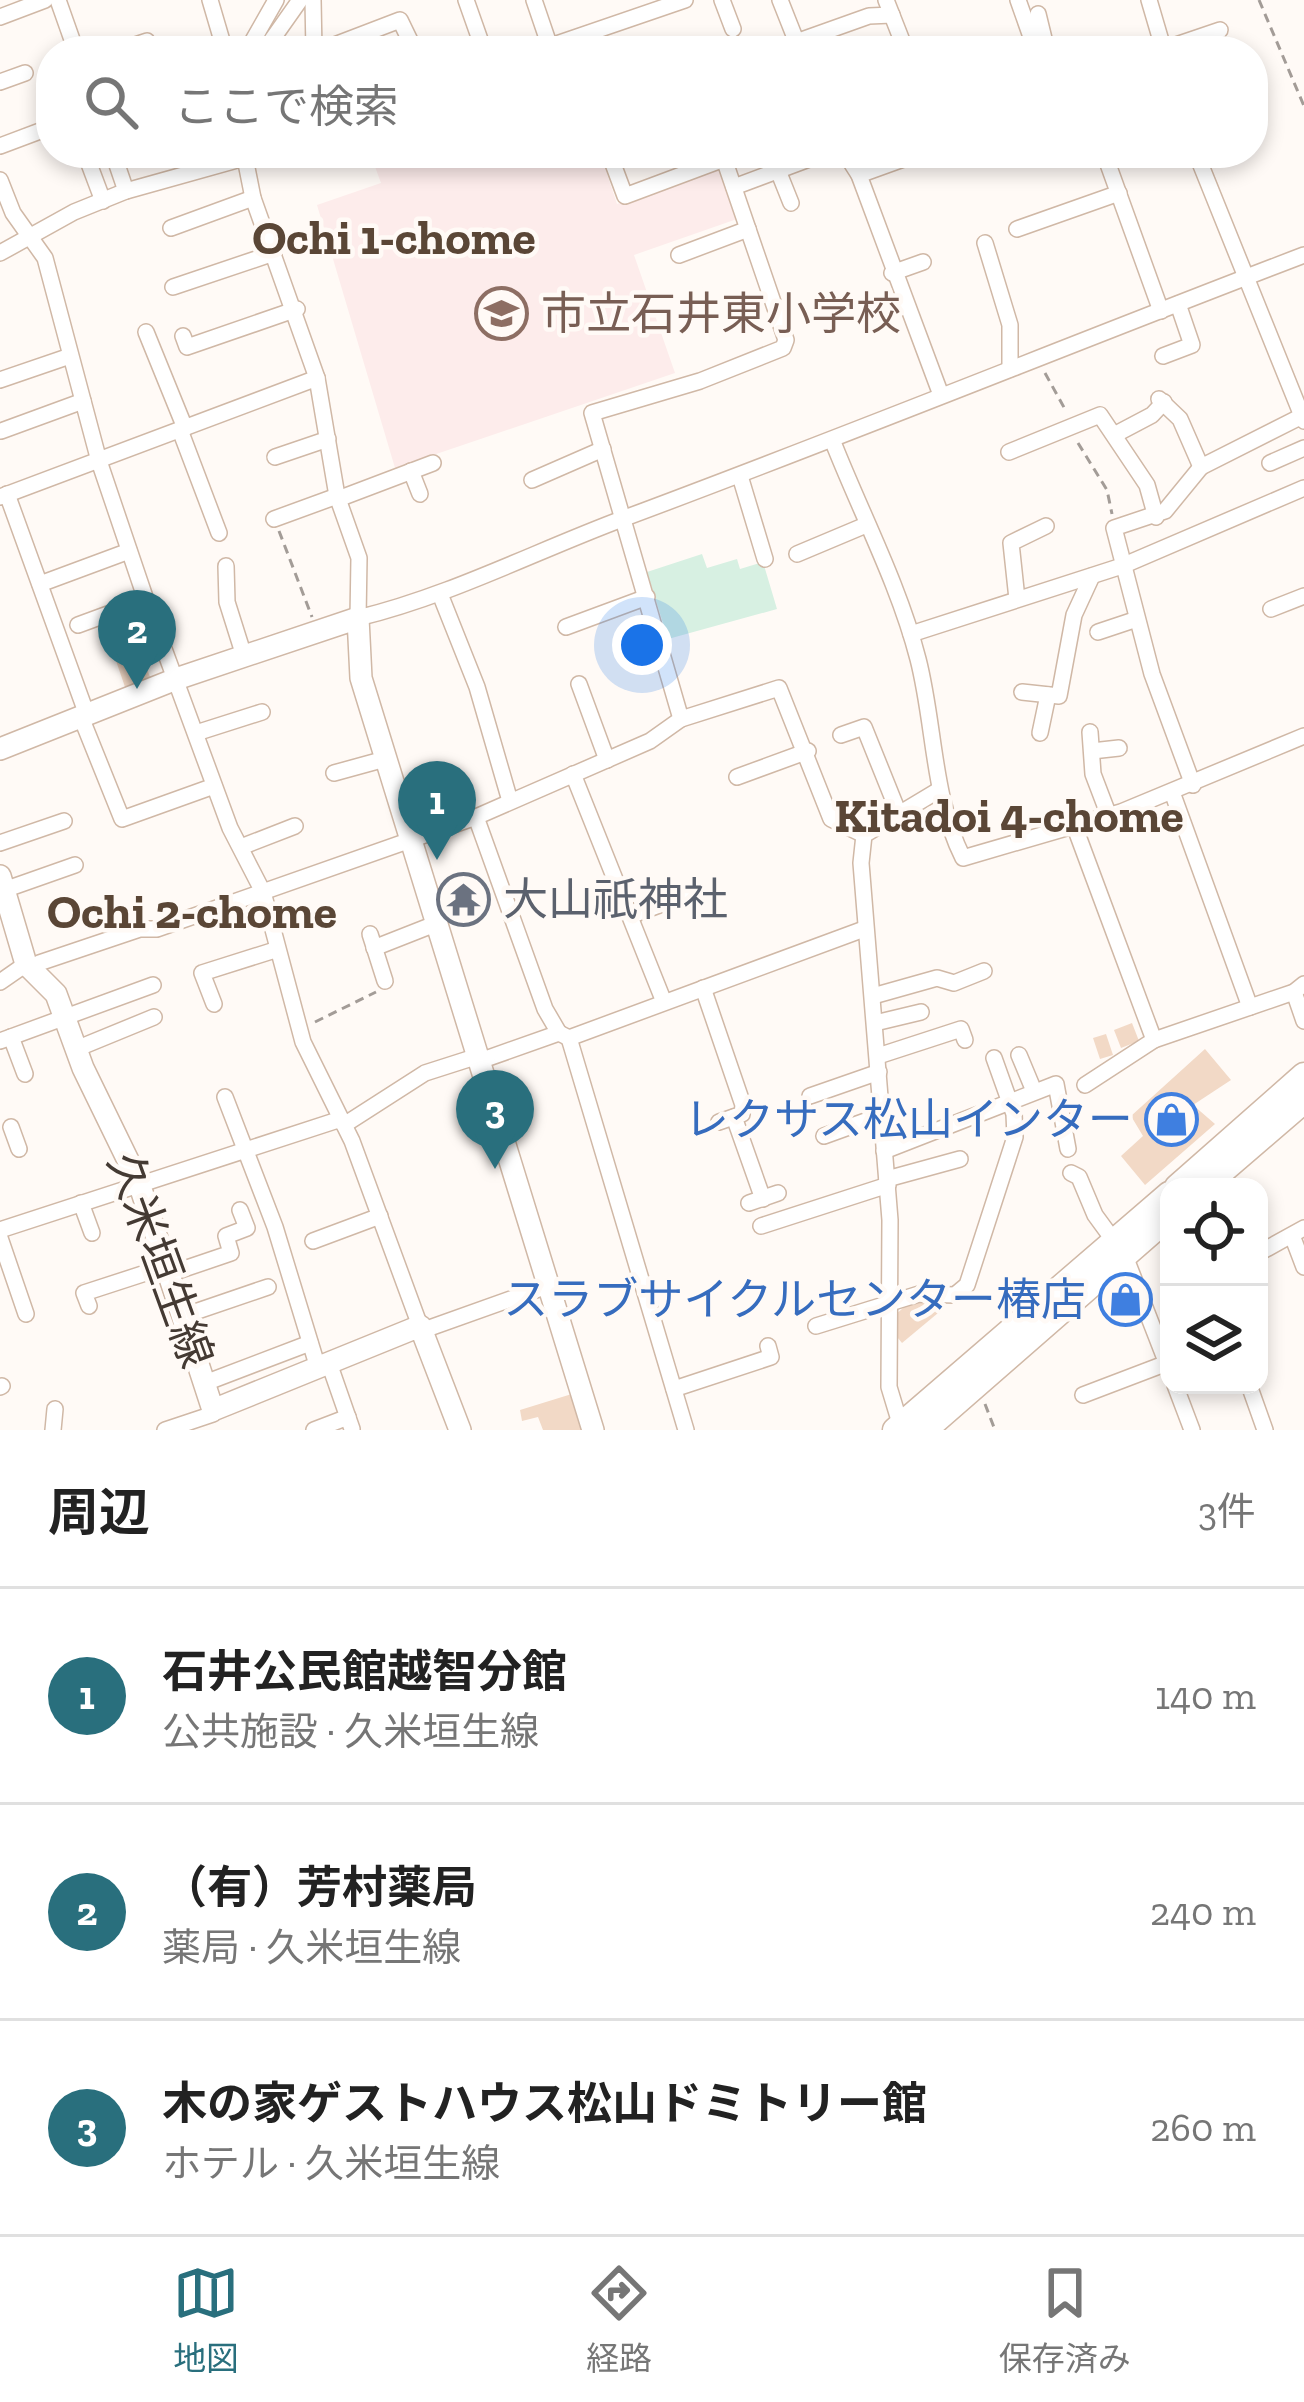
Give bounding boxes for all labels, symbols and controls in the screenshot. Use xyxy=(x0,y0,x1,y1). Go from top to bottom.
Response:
search box xyxy=(36,36,1268,168)
icon: search xyxy=(78,69,144,135)
text: ここで検索 xyxy=(174,80,399,134)
district label: Ochi 1-chome xyxy=(252,209,536,266)
school or university icon: 市立石井東小学校 xyxy=(474,286,530,342)
place label: 市立石井東小学校 xyxy=(541,287,901,341)
pin: 2 xyxy=(98,590,176,689)
your location xyxy=(612,615,672,675)
pin: 1 xyxy=(398,761,476,860)
district label: Kitadoi 4-chome xyxy=(834,787,1184,844)
temple icon: 大山祇神社 xyxy=(436,872,492,928)
place label: 大山祇神社 xyxy=(503,873,728,927)
district label: Ochi 2-chome xyxy=(47,883,337,940)
pin: 3 xyxy=(456,1070,534,1169)
shop icon: レクサス松山インター xyxy=(1144,1092,1200,1148)
place label: レクサス松山インター xyxy=(684,1093,1133,1147)
street label: 久米垣生線 xyxy=(96,1145,224,1375)
map controls xyxy=(1160,1178,1268,1394)
button: locate xyxy=(1160,1178,1268,1286)
shop icon: スラブサイクルセンター椿店 xyxy=(1097,1272,1153,1328)
place label: スラブサイクルセンター椿店 xyxy=(503,1273,1086,1327)
button: layers xyxy=(1160,1286,1268,1394)
text: 周辺 xyxy=(48,1482,150,1543)
text: 3件 xyxy=(1198,1488,1256,1535)
text: 石井公民館越智分館 xyxy=(162,1645,567,1699)
text: 1 xyxy=(79,1672,95,1719)
text: 140 m xyxy=(1155,1672,1256,1719)
text: 公共施設 · 久米垣生線 xyxy=(162,1708,539,1755)
text: （有）芳村薬局 xyxy=(162,1861,477,1915)
text: 2 xyxy=(77,1888,97,1935)
text: 240 m xyxy=(1150,1888,1256,1935)
text: 薬局 · 久米垣生線 xyxy=(162,1924,461,1971)
text: 木の家ゲストハウス松山ドミトリー館 xyxy=(162,2077,927,2131)
text: 3 xyxy=(77,2104,97,2151)
text: 260 m xyxy=(1150,2104,1256,2151)
text: ホテル · 久米垣生線 xyxy=(162,2140,500,2187)
tab: 地図 xyxy=(173,2260,239,2380)
tab: 経路 xyxy=(586,2260,652,2380)
tab: 保存済み xyxy=(999,2260,1131,2380)

